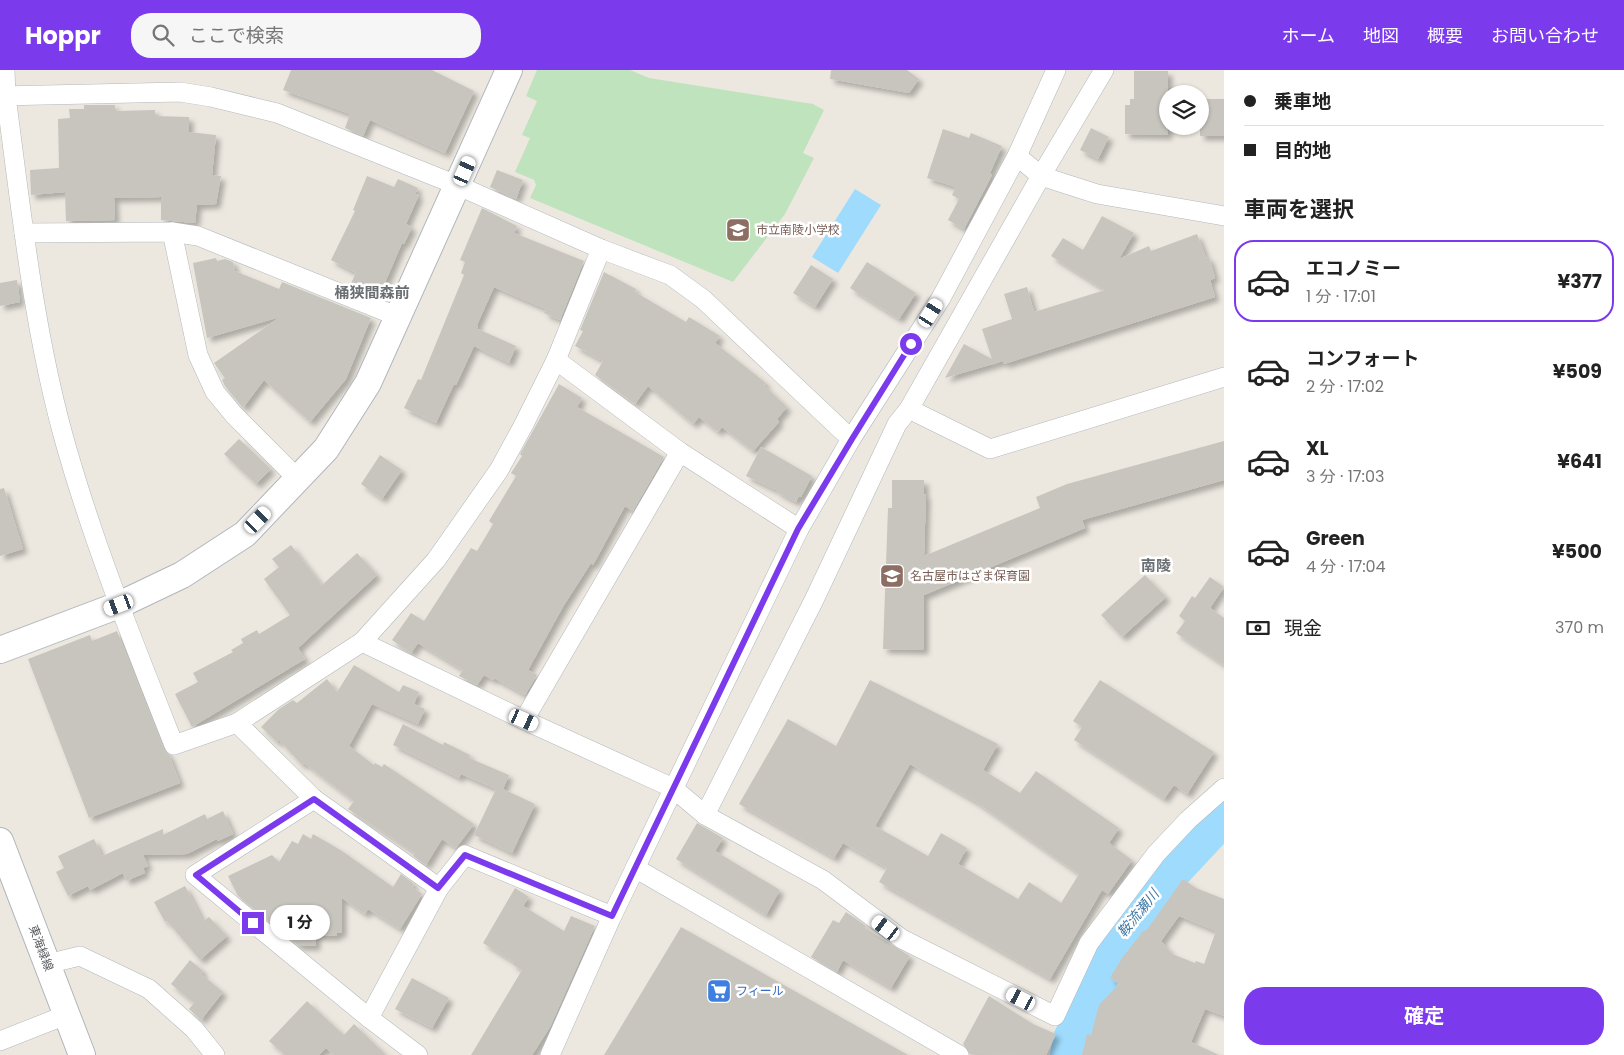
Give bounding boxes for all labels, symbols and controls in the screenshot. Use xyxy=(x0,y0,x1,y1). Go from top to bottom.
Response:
search box xyxy=(131,13,481,58)
text: Hoppr xyxy=(25,19,101,52)
icon: search xyxy=(149,21,177,49)
text: ここで検索 xyxy=(189,22,284,49)
text: ホーム xyxy=(1282,23,1335,48)
text: 地図 xyxy=(1363,23,1399,48)
text: 概要 xyxy=(1427,23,1463,48)
text: お問い合わせ xyxy=(1491,23,1599,48)
map controls xyxy=(1159,85,1209,135)
button: layers xyxy=(1159,85,1209,135)
text: 乗車地 xyxy=(1274,88,1331,115)
text: 目的地 xyxy=(1274,137,1331,164)
car xyxy=(452,154,477,188)
text: 車両を選択 xyxy=(1244,194,1354,225)
school or university icon: 市立南陵小学校 xyxy=(725,217,751,243)
place label: 市立南陵小学校 xyxy=(756,221,840,238)
text: エコノミー xyxy=(1306,255,1401,282)
icon: car xyxy=(1246,259,1291,304)
text: ¥377 xyxy=(1557,268,1602,295)
district label: 桶狭間森前 xyxy=(334,282,410,303)
text: 1 分 · 17:01 xyxy=(1306,285,1376,308)
car xyxy=(916,296,945,330)
route start xyxy=(900,333,922,355)
text: コンフォート xyxy=(1306,345,1419,372)
icon: car xyxy=(1246,349,1291,394)
text: ¥509 xyxy=(1553,358,1602,385)
text: 2 分 · 17:02 xyxy=(1306,375,1384,398)
text: XL xyxy=(1306,435,1329,462)
icon: car xyxy=(1246,439,1291,484)
text: ¥641 xyxy=(1557,448,1602,475)
text: 3 分 · 17:03 xyxy=(1306,465,1384,488)
car xyxy=(242,504,273,536)
text: Green xyxy=(1306,525,1365,552)
icon: car xyxy=(1246,529,1291,574)
text: ¥500 xyxy=(1552,538,1602,565)
district label: 南陵 xyxy=(1141,555,1171,576)
text: 4 分 · 17:04 xyxy=(1306,555,1386,578)
school or university icon: 名古屋市はざま保育園 xyxy=(879,563,905,589)
place label: 名古屋市はざま保育園 xyxy=(910,567,1030,584)
car xyxy=(102,593,135,617)
icon: cash xyxy=(1244,614,1272,642)
text: 現金 xyxy=(1284,615,1322,642)
text: 370 m xyxy=(1555,616,1604,639)
car xyxy=(507,707,540,733)
water label: 鞍流瀬川 xyxy=(1113,883,1165,941)
callout: 1 分 xyxy=(270,906,330,940)
text: 1 分 xyxy=(287,911,313,934)
route end xyxy=(242,912,264,934)
car xyxy=(869,913,902,943)
street label: 東海緑線 xyxy=(25,922,58,973)
supermarket icon: フィール xyxy=(706,978,732,1004)
place label: フィール xyxy=(736,982,784,999)
car xyxy=(1004,986,1037,1012)
button: 確定 xyxy=(1244,987,1604,1045)

